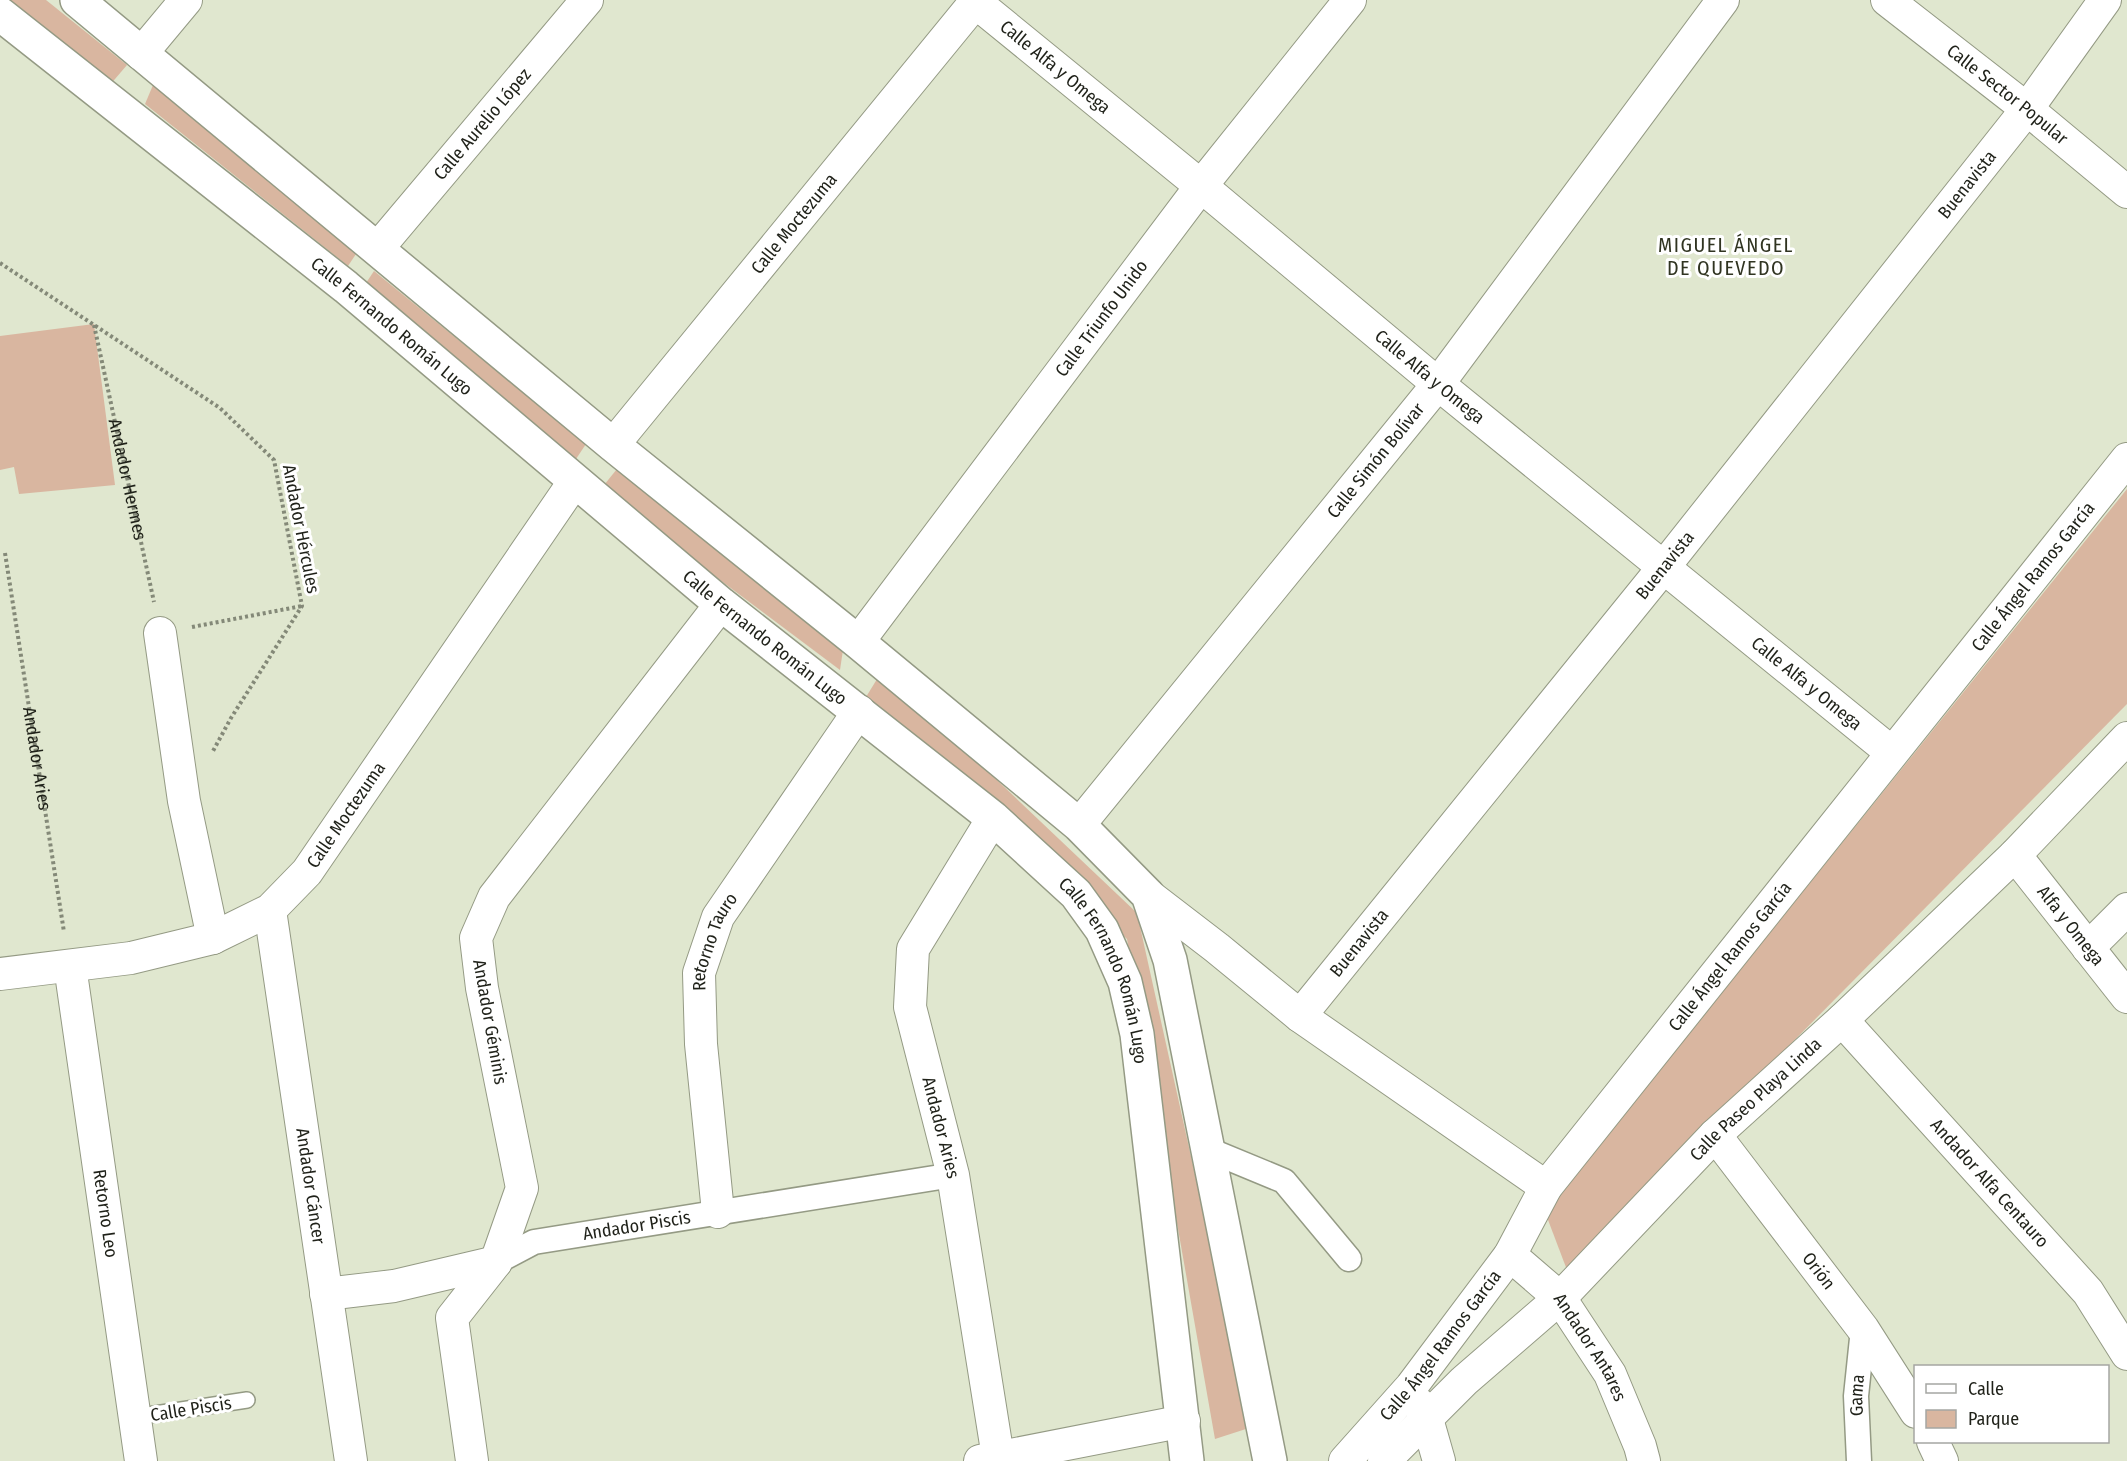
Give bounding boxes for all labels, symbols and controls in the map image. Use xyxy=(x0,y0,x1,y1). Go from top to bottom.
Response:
street label: Calle Alfa y Omega xyxy=(996,16,1115,119)
street label: Calle Sector Popular xyxy=(1942,40,2073,150)
street label: Calle Aurelio López xyxy=(429,64,536,184)
street label: Buenavista xyxy=(1933,146,2001,223)
street label: Calle Moctezuma xyxy=(746,169,842,278)
district label: MIGUEL ÁNGEL DE QUEVEDO xyxy=(1658,233,1794,280)
street label: Calle Fernando Román Lugo xyxy=(306,252,477,400)
street label: Calle Triunfo Unido xyxy=(1050,256,1152,381)
street label: Calle Alfa y Omega xyxy=(1370,325,1489,429)
street label: Calle Simón Bolívar xyxy=(1322,398,1430,523)
street label: Andador Hermes xyxy=(104,417,151,542)
street label: Andador Hércules xyxy=(278,463,324,596)
street label: Calle Ángel Ramos García xyxy=(1967,497,2100,656)
street label: Buenavista xyxy=(1631,527,1699,604)
street label: Calle Fernando Román Lugo xyxy=(678,565,851,710)
street label: Calle Alfa y Omega xyxy=(1747,632,1866,735)
street label: Andador Aries xyxy=(18,705,56,812)
street label: Calle Moctezuma xyxy=(302,758,390,872)
street label: Calle Fernando Román Lugo xyxy=(1054,873,1151,1065)
street label: Calle Ángel Ramos García xyxy=(1664,877,1796,1036)
street label: Alfa y Omega xyxy=(2032,881,2109,970)
street label: Retorno Tauro xyxy=(688,889,742,991)
street label: Buenavista xyxy=(1325,904,1393,981)
street label: Andador Géminis xyxy=(468,958,512,1086)
street label: Calle Paseo Playa Linda xyxy=(1685,1033,1826,1166)
street label: Andador Aries xyxy=(917,1074,964,1181)
street label: Andador Alfa Centauro xyxy=(1926,1114,2053,1252)
street label: Andador Cáncer xyxy=(291,1127,330,1246)
street label: Retorno Leo xyxy=(88,1168,123,1259)
street label: Andador Piscis xyxy=(581,1206,692,1245)
street label: Orión xyxy=(1798,1248,1840,1294)
street label: Calle Ángel Ramos García xyxy=(1375,1266,1506,1425)
street label: Andador Antares xyxy=(1549,1289,1631,1405)
legend xyxy=(1914,1365,2109,1443)
street label: Gama xyxy=(1845,1373,1869,1416)
text: Calle xyxy=(1968,1378,2004,1400)
street label: Calle Piscis xyxy=(149,1392,233,1426)
text: Parque xyxy=(1968,1408,2019,1430)

